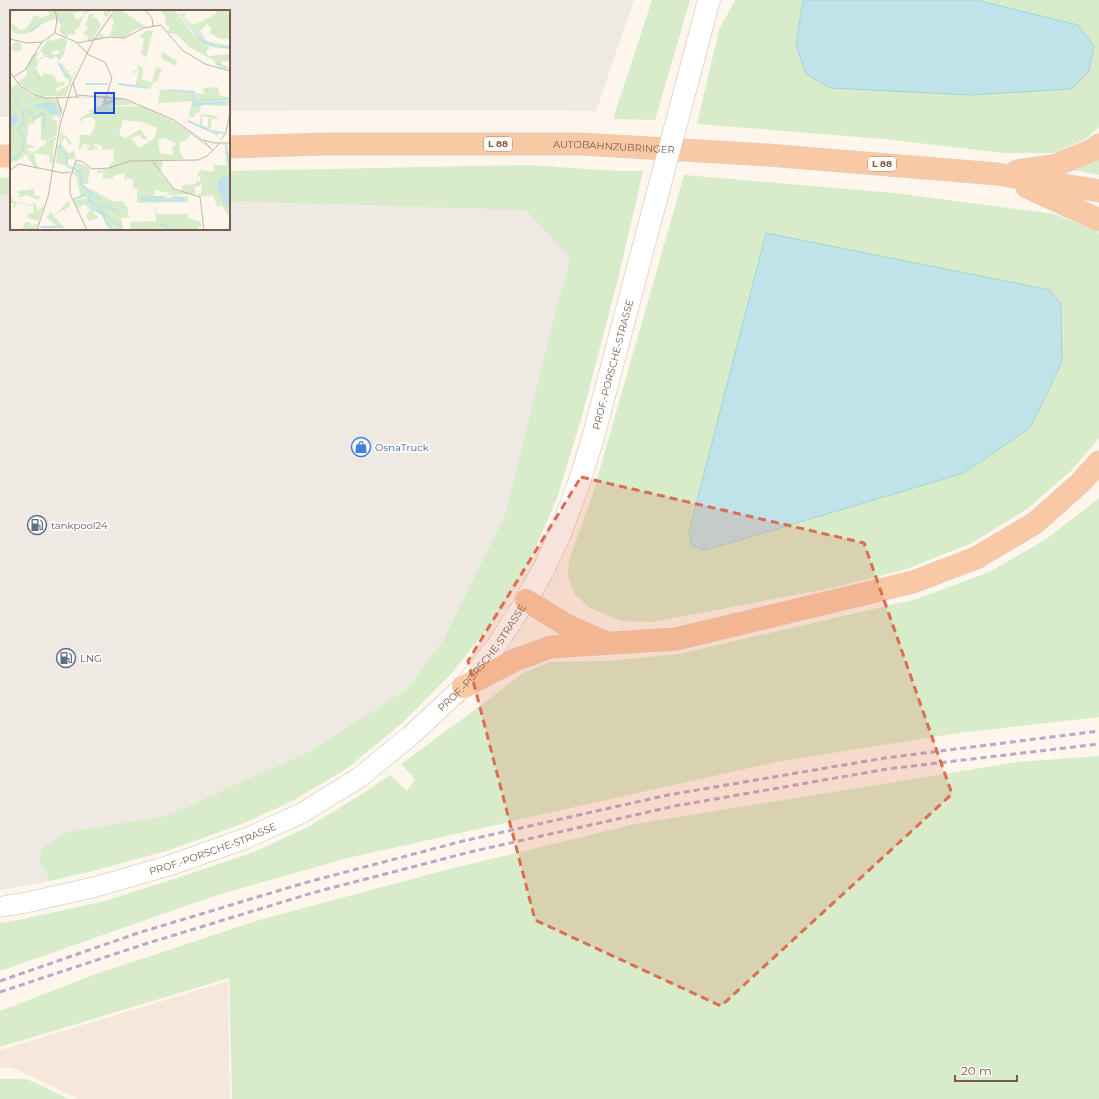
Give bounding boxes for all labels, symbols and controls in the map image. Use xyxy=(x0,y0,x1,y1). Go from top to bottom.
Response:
inset map xyxy=(10,10,230,230)
road number: L 88 xyxy=(484,137,512,151)
street label: AUTOBAHNZUBRINGER xyxy=(553,138,675,157)
road number: L 88 xyxy=(868,157,896,171)
street label: PROF.-PORSCHE-STRASSE xyxy=(589,298,636,431)
shop icon: OsnaTruck xyxy=(350,436,372,458)
place label: OsnaTruck xyxy=(375,441,429,454)
fuel station icon: tankpool24 xyxy=(26,514,48,536)
place label: tankpool24 xyxy=(51,519,108,532)
street label: PROF.-PORSCHE-STRASSE xyxy=(435,601,529,714)
fuel station icon: LNG xyxy=(55,647,77,669)
place label: LNG xyxy=(80,652,102,665)
street label: PROF.-PORSCHE-STRASSE xyxy=(148,819,279,878)
scale bar xyxy=(955,1057,1017,1083)
text: 20 m xyxy=(961,1063,992,1078)

